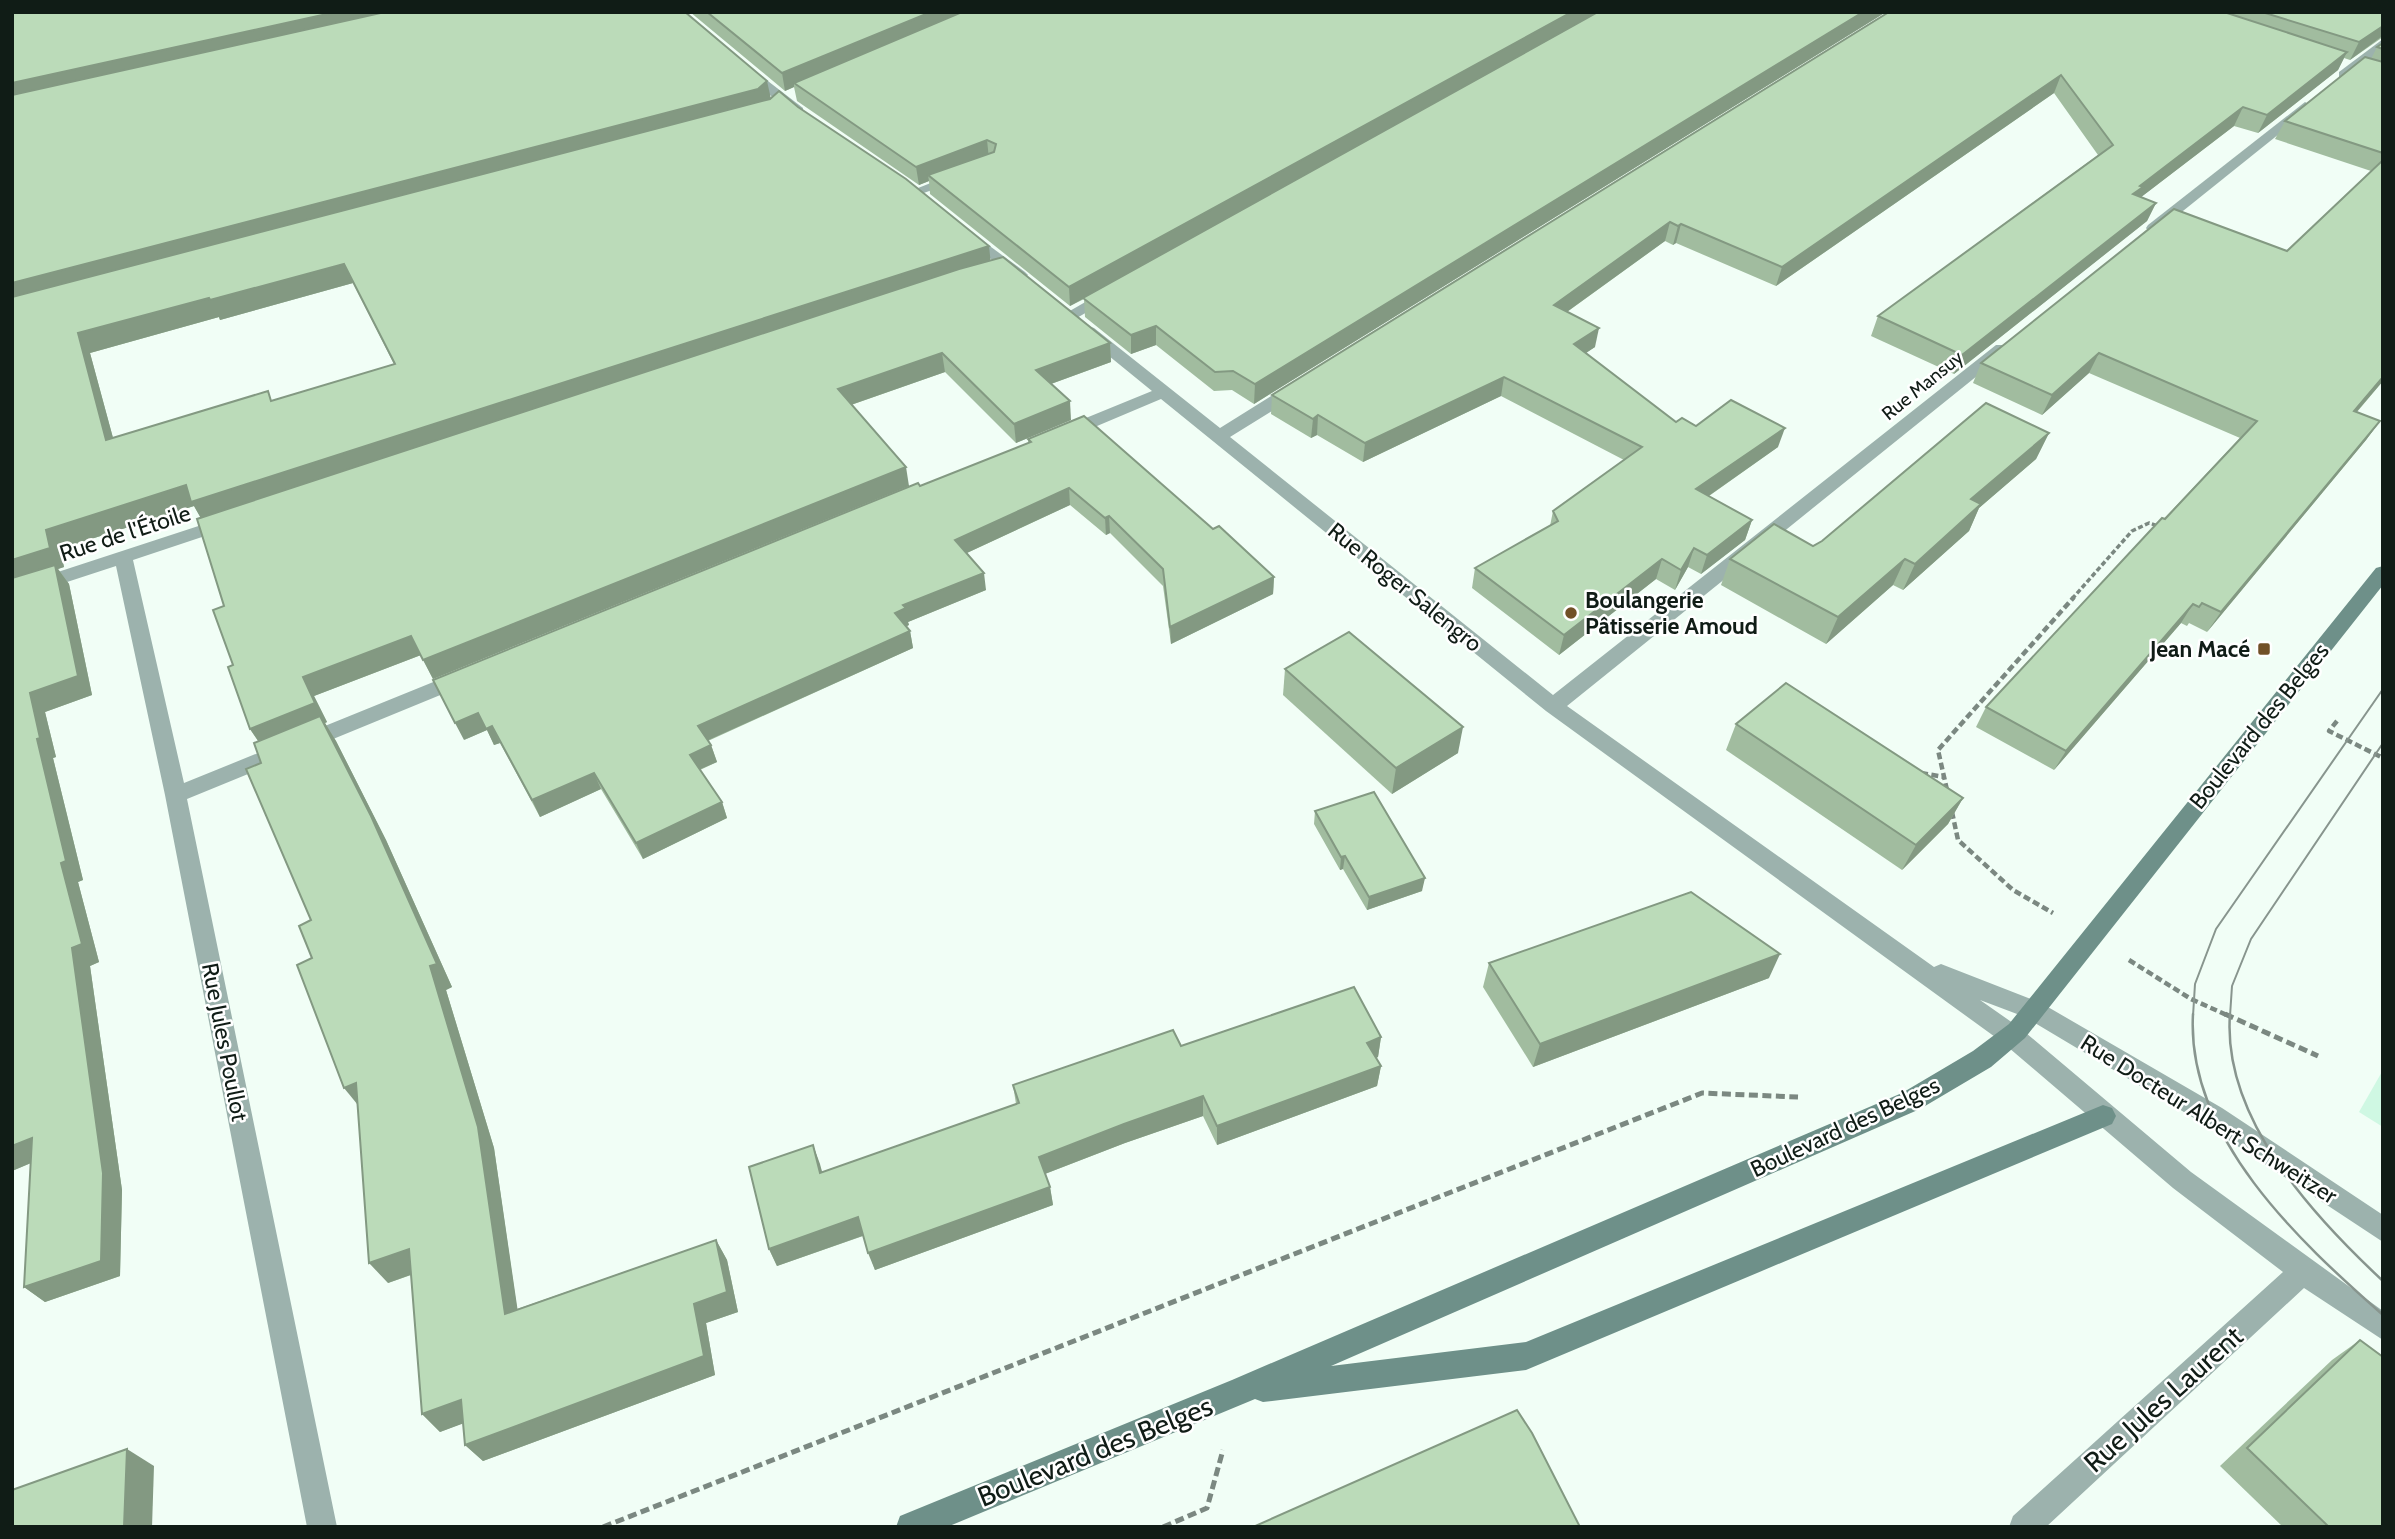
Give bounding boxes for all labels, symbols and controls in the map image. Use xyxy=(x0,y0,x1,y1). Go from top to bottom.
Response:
street label: Rue Mansuy xyxy=(1877,345,1968,425)
street label: Rue de l'Étoile xyxy=(56,498,194,567)
street label: Rue Roger Salengro xyxy=(1322,516,1488,658)
place label: Boulangerie Pâtisserie Amoud xyxy=(1585,586,1758,640)
marker: Boulangerie Pâtisserie Amoud xyxy=(1563,605,1579,621)
place label: Jean Macé xyxy=(2149,635,2250,663)
street label: Boulevard des Belges xyxy=(2183,637,2335,815)
marker: Jean Macé xyxy=(2256,641,2272,657)
street label: Rue Jules Poullot xyxy=(196,961,254,1124)
street label: Rue Docteur Albert Schweitzer xyxy=(2076,1028,2343,1210)
street label: Boulevard des Belges xyxy=(1746,1071,1944,1183)
street label: Rue Jules Laurent xyxy=(2077,1319,2249,1479)
street label: Boulevard des Belges xyxy=(973,1388,1217,1514)

